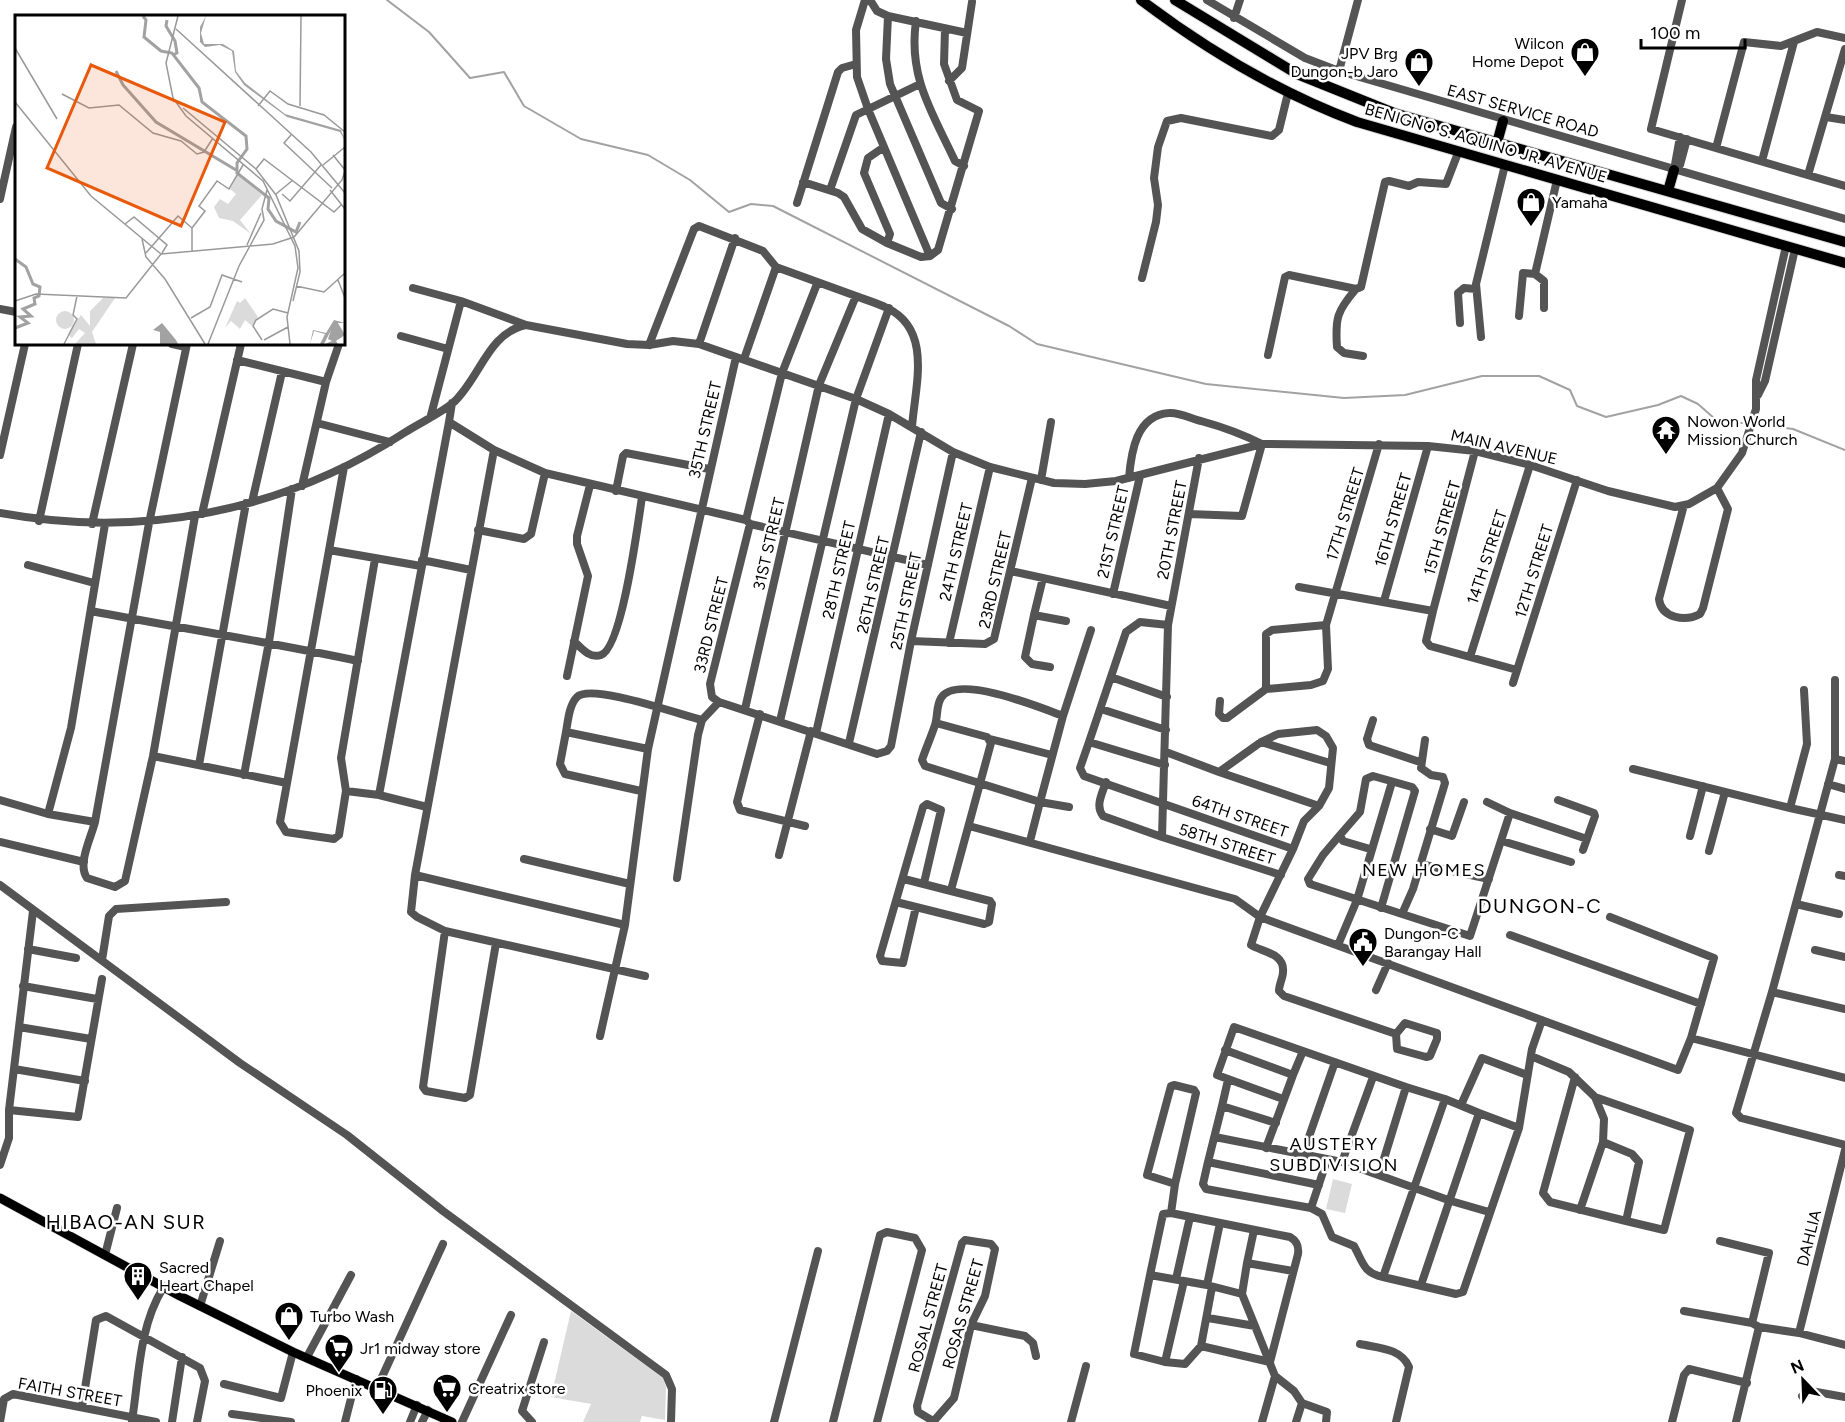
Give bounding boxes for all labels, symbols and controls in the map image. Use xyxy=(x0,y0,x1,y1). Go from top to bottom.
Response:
scale bar xyxy=(1641,12,1744,50)
inset map xyxy=(15,15,345,345)
text: 100 m xyxy=(1650,22,1700,44)
place label: Wilcon Home Depot xyxy=(1472,34,1564,71)
shop icon: Wilcon Home Depot xyxy=(1569,36,1601,78)
place label: JPV Brg Dungon-b Jaro xyxy=(1290,44,1398,81)
shop icon: JPV Brg Dungon-b Jaro xyxy=(1403,46,1435,88)
street label: EAST SERVICE ROAD xyxy=(1445,80,1601,142)
street label: BENIGNO S. AQUINO JR. AVENUE xyxy=(1363,99,1609,187)
shop icon: Yamaha xyxy=(1515,186,1547,228)
place label: Yamaha xyxy=(1552,193,1608,212)
street label: 35TH STREET xyxy=(685,379,725,480)
place label: Nowon World Mission Church xyxy=(1687,412,1797,449)
temple icon: Nowon World Mission Church xyxy=(1650,414,1682,456)
street label: MAIN AVENUE xyxy=(1449,425,1559,469)
street label: 17TH STREET xyxy=(1322,465,1368,563)
street label: 16TH STREET xyxy=(1371,471,1416,569)
street label: 20TH STREET xyxy=(1153,479,1191,581)
street label: 15TH STREET xyxy=(1419,479,1465,577)
street label: 21ST STREET xyxy=(1093,484,1133,580)
street label: 31ST STREET xyxy=(749,496,789,592)
street label: 24TH STREET xyxy=(935,501,977,603)
street label: 14TH STREET xyxy=(1463,507,1511,606)
street label: 28TH STREET xyxy=(818,519,860,621)
street label: 12TH STREET xyxy=(1511,522,1557,620)
street label: 23RD STREET xyxy=(975,529,1015,630)
street label: 26TH STREET xyxy=(853,534,893,635)
street label: 25TH STREET xyxy=(886,550,926,652)
street label: 33RD STREET xyxy=(690,575,732,675)
street label: 64TH STREET xyxy=(1190,791,1291,841)
street label: 58TH STREET xyxy=(1176,819,1278,869)
district label: NEW HOMES xyxy=(1362,859,1486,881)
district label: DUNGON-C xyxy=(1478,894,1602,918)
place label: Dungon-C Barangay Hall xyxy=(1384,924,1481,961)
public building icon: Dungon-C Barangay Hall xyxy=(1347,926,1379,968)
district label: AUSTERY SUBDIVISION xyxy=(1269,1133,1399,1176)
street label: DAHLIA xyxy=(1793,1208,1825,1268)
district label: HIBAO-AN SUR xyxy=(46,1210,206,1234)
street label: ROSAS STREET xyxy=(938,1257,988,1371)
place label: Sacred Heart Chapel xyxy=(159,1258,254,1295)
building icon: Sacred Heart Chapel xyxy=(122,1260,154,1302)
street label: ROSAL STREET xyxy=(904,1261,952,1374)
shop icon: Turbo Wash xyxy=(273,1300,305,1342)
place label: Turbo Wash xyxy=(310,1307,394,1326)
supermarket icon: Jr1 midway store xyxy=(323,1332,355,1374)
place label: Jr1 midway store xyxy=(360,1339,481,1358)
north arrow xyxy=(1773,1350,1833,1410)
text: N xyxy=(1788,1355,1807,1378)
supermarket icon: Creatrix store xyxy=(431,1372,463,1414)
street label: FAITH STREET xyxy=(17,1374,124,1411)
fuel station icon: Phoenix xyxy=(367,1374,399,1416)
place label: Creatrix store xyxy=(468,1379,566,1398)
place label: Phoenix xyxy=(306,1381,362,1400)

